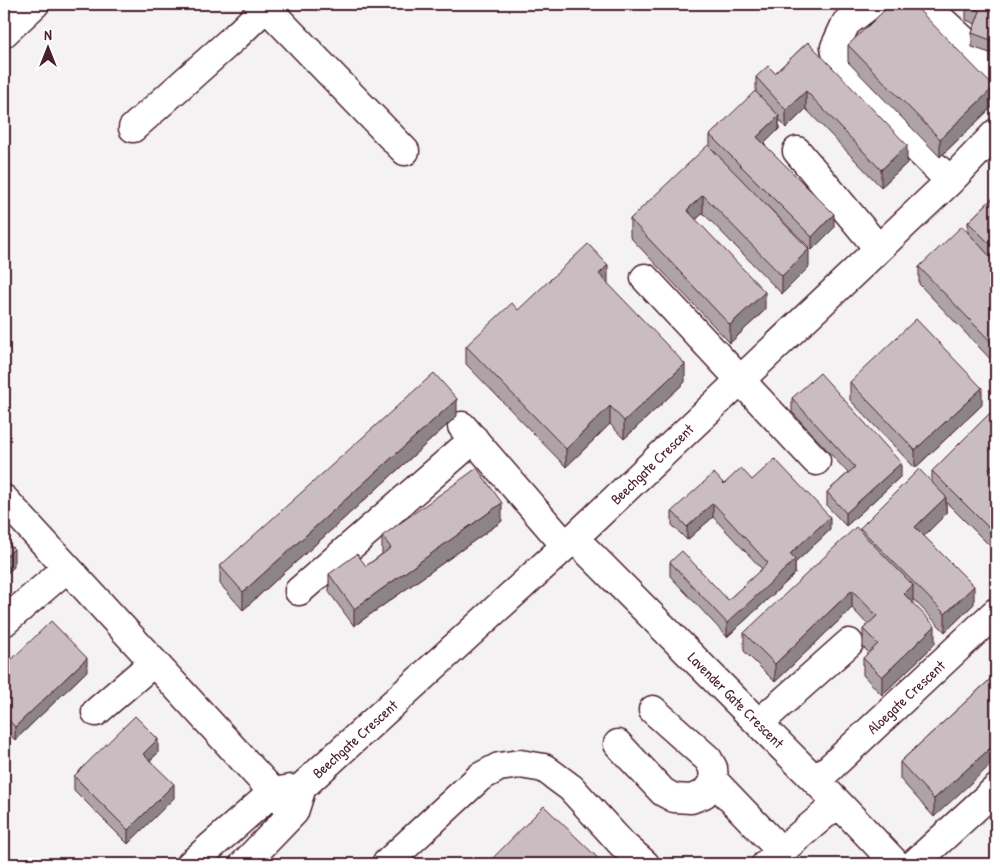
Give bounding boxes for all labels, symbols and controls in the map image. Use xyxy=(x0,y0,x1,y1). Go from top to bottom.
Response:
north arrow xyxy=(22,22,72,72)
text: N xyxy=(44,25,52,44)
street label: Beechgate Crescent xyxy=(606,418,699,509)
street label: Lavender Gate Crescent xyxy=(683,647,789,753)
street label: Aloegate Crescent xyxy=(862,655,950,739)
street label: Beechgate Crescent xyxy=(308,694,403,783)

